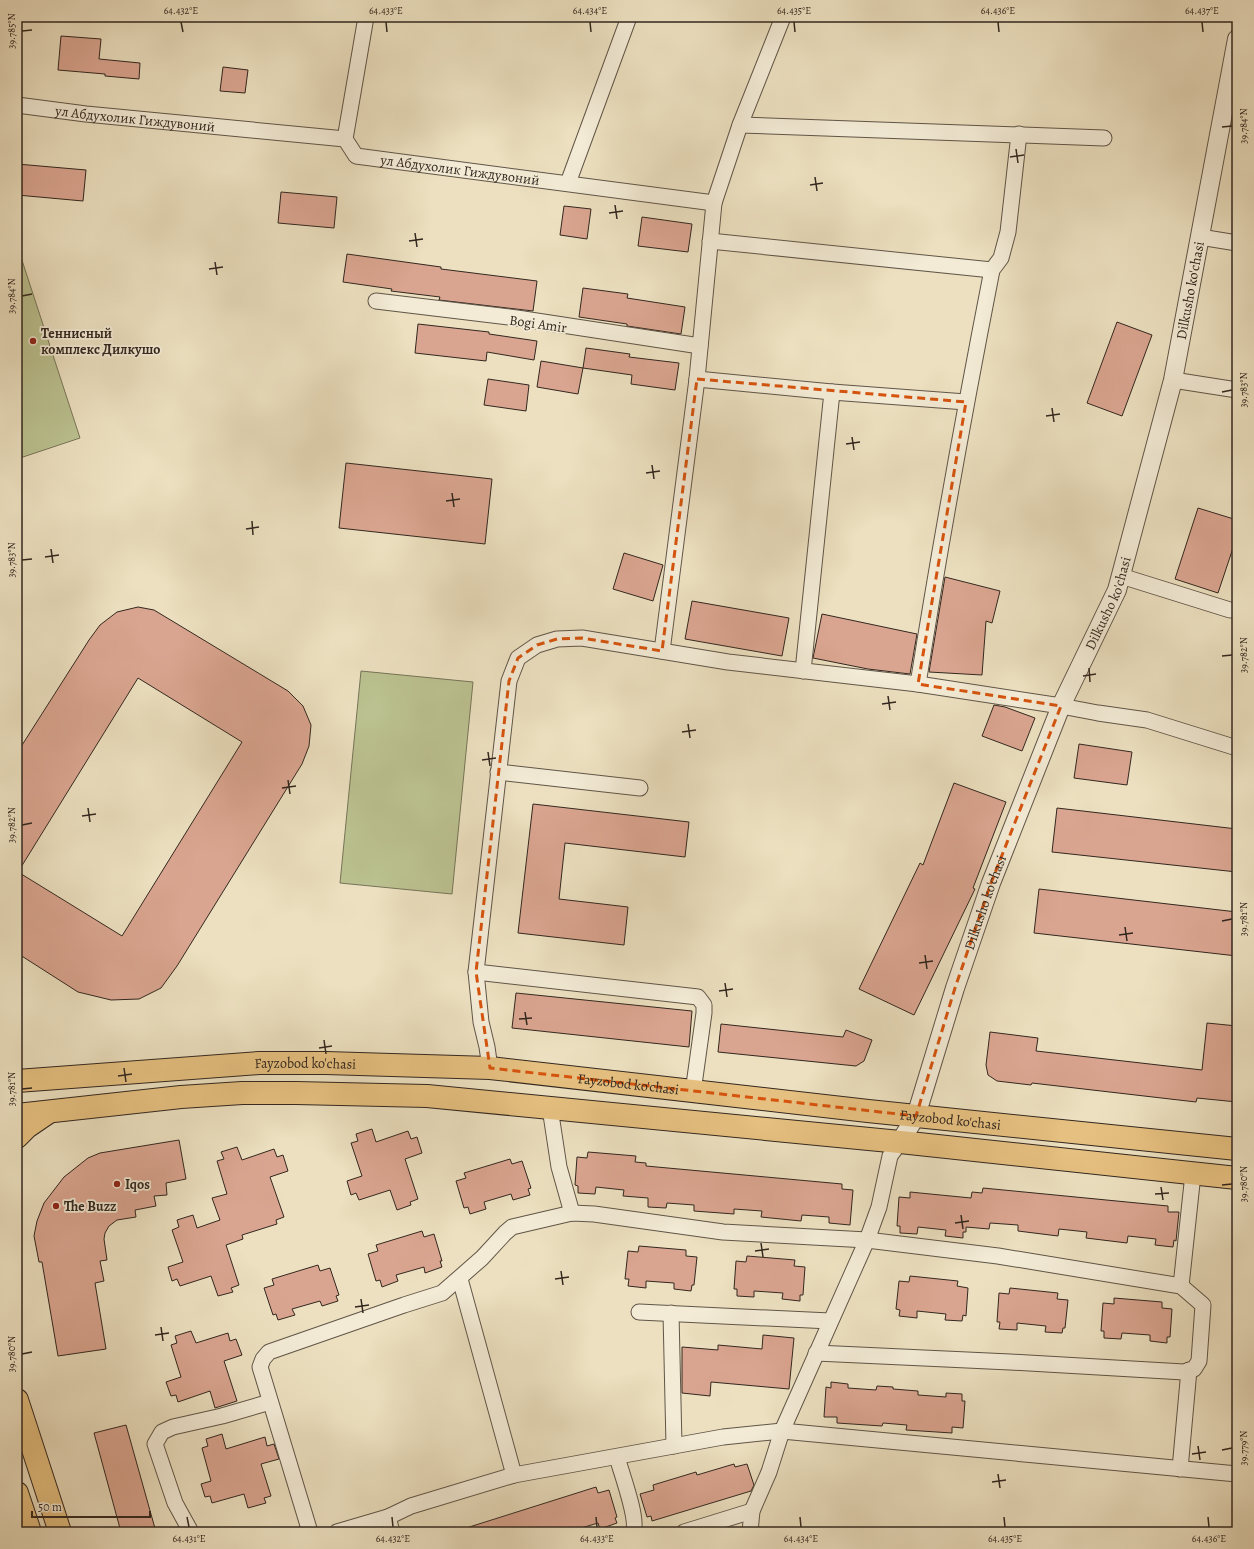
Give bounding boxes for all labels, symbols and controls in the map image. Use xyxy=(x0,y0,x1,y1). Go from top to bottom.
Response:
text: 64.432°E xyxy=(164,4,198,17)
text: 64.433°E xyxy=(369,4,403,17)
text: 64.434°E xyxy=(573,4,607,17)
text: 64.435°E xyxy=(777,4,811,17)
text: 64.436°E xyxy=(981,4,1015,17)
text: 64.437°E xyxy=(1185,4,1219,17)
text: 39.785°N xyxy=(5,13,18,49)
street label: ул Абдухолик Гиждувоний xyxy=(53,100,216,136)
text: 39.784°N xyxy=(1237,108,1250,144)
street label: ул Абдухолик Гиждувоний xyxy=(378,150,541,190)
street label: Dilkusho ko'chasi xyxy=(1171,240,1208,341)
text: 39.784°N xyxy=(5,278,18,314)
street label: Bogi Amir xyxy=(508,311,569,338)
place label: Теннисный комплекс Дилкушо xyxy=(41,324,160,359)
marker: Теннисный комплекс Дилкушо xyxy=(28,336,38,346)
text: 39.783°N xyxy=(1237,372,1250,408)
text: 39.783°N xyxy=(5,542,18,578)
street label: Dilkusho ko'chasi xyxy=(1080,554,1135,653)
text: 39.782°N xyxy=(1237,637,1250,673)
text: 39.782°N xyxy=(5,807,18,843)
street label: Dilkusho ko'chasi xyxy=(959,852,1011,952)
text: 39.781°N xyxy=(1237,902,1250,936)
street label: Fayzobod ko'chasi xyxy=(254,1053,357,1073)
street label: Fayzobod ko'chasi xyxy=(577,1069,680,1099)
text: 39.781°N xyxy=(5,1072,18,1106)
street label: Fayzobod ko'chasi xyxy=(899,1105,1002,1134)
text: 39.780°N xyxy=(1237,1166,1250,1202)
place label: Iqos xyxy=(125,1175,150,1194)
marker: Iqos xyxy=(112,1179,122,1189)
place label: The Buzz xyxy=(64,1197,117,1216)
marker: The Buzz xyxy=(51,1201,61,1211)
text: 39.780°N xyxy=(5,1336,18,1372)
text: 39.779°N xyxy=(1237,1431,1250,1465)
scale bar xyxy=(32,1493,150,1519)
text: 50 m xyxy=(38,1499,62,1515)
text: 64.431°E xyxy=(172,1532,206,1545)
text: 64.432°E xyxy=(376,1532,410,1545)
text: 64.433°E xyxy=(580,1532,614,1545)
text: 64.434°E xyxy=(784,1532,818,1545)
text: 64.435°E xyxy=(988,1532,1022,1545)
text: 64.436°E xyxy=(1192,1532,1226,1545)

